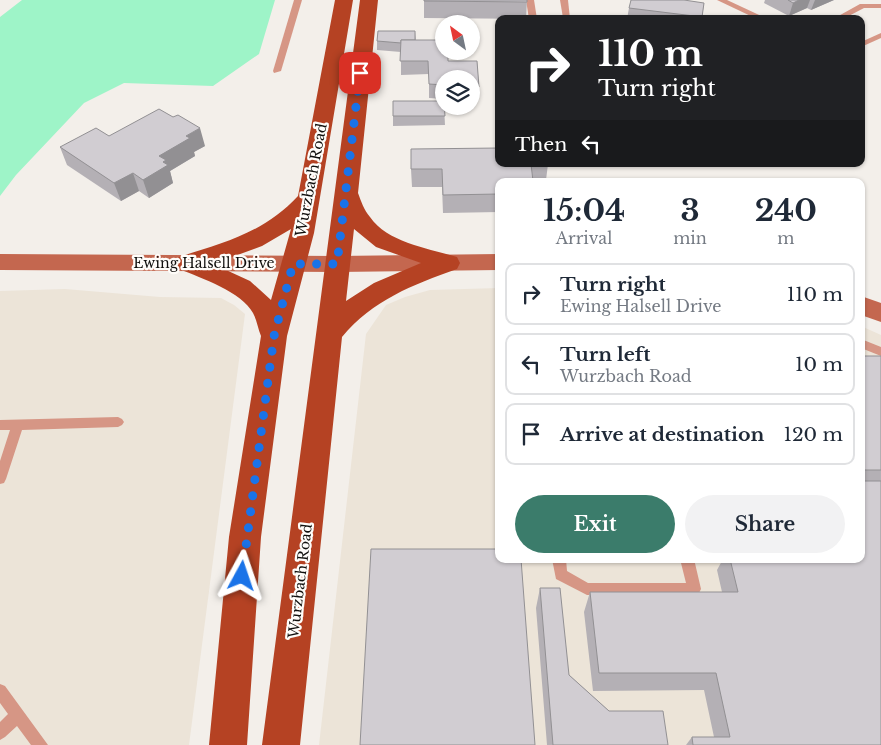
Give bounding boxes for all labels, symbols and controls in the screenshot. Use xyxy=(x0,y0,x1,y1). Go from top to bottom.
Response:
north arrow xyxy=(435,15,480,60)
map controls xyxy=(435,15,480,115)
text: 110 m xyxy=(598,32,703,75)
icon: right xyxy=(515,35,580,100)
pin xyxy=(339,52,381,94)
icon: arrive xyxy=(346,59,374,87)
button: layers xyxy=(435,70,480,115)
text: Turn right xyxy=(598,75,716,102)
street label: Wurzbach Road xyxy=(291,121,331,239)
icon: left xyxy=(577,130,605,158)
text: Then xyxy=(515,133,567,156)
text: 15:04 xyxy=(543,192,625,229)
text: 3 xyxy=(680,192,700,229)
text: 240 xyxy=(755,192,817,229)
text: Arrival xyxy=(556,228,612,248)
text: min xyxy=(673,228,707,248)
text: m xyxy=(777,228,794,248)
street label: Ewing Halsell Drive xyxy=(133,254,275,272)
text: Turn right xyxy=(560,273,666,296)
icon: right xyxy=(517,280,545,308)
text: 110 m xyxy=(787,283,843,306)
text: Ewing Halsell Drive xyxy=(560,296,722,316)
text: Turn left xyxy=(560,343,651,366)
icon: left xyxy=(517,350,545,378)
text: 10 m xyxy=(795,353,843,376)
text: Wurzbach Road xyxy=(560,366,692,386)
icon: arrive xyxy=(517,420,545,448)
text: Arrive at destination xyxy=(560,423,764,446)
text: 120 m xyxy=(783,423,843,446)
button: Exit xyxy=(515,495,675,553)
button: Share xyxy=(685,495,845,553)
street label: Wurzbach Road xyxy=(284,522,316,640)
position arrow xyxy=(215,549,267,601)

